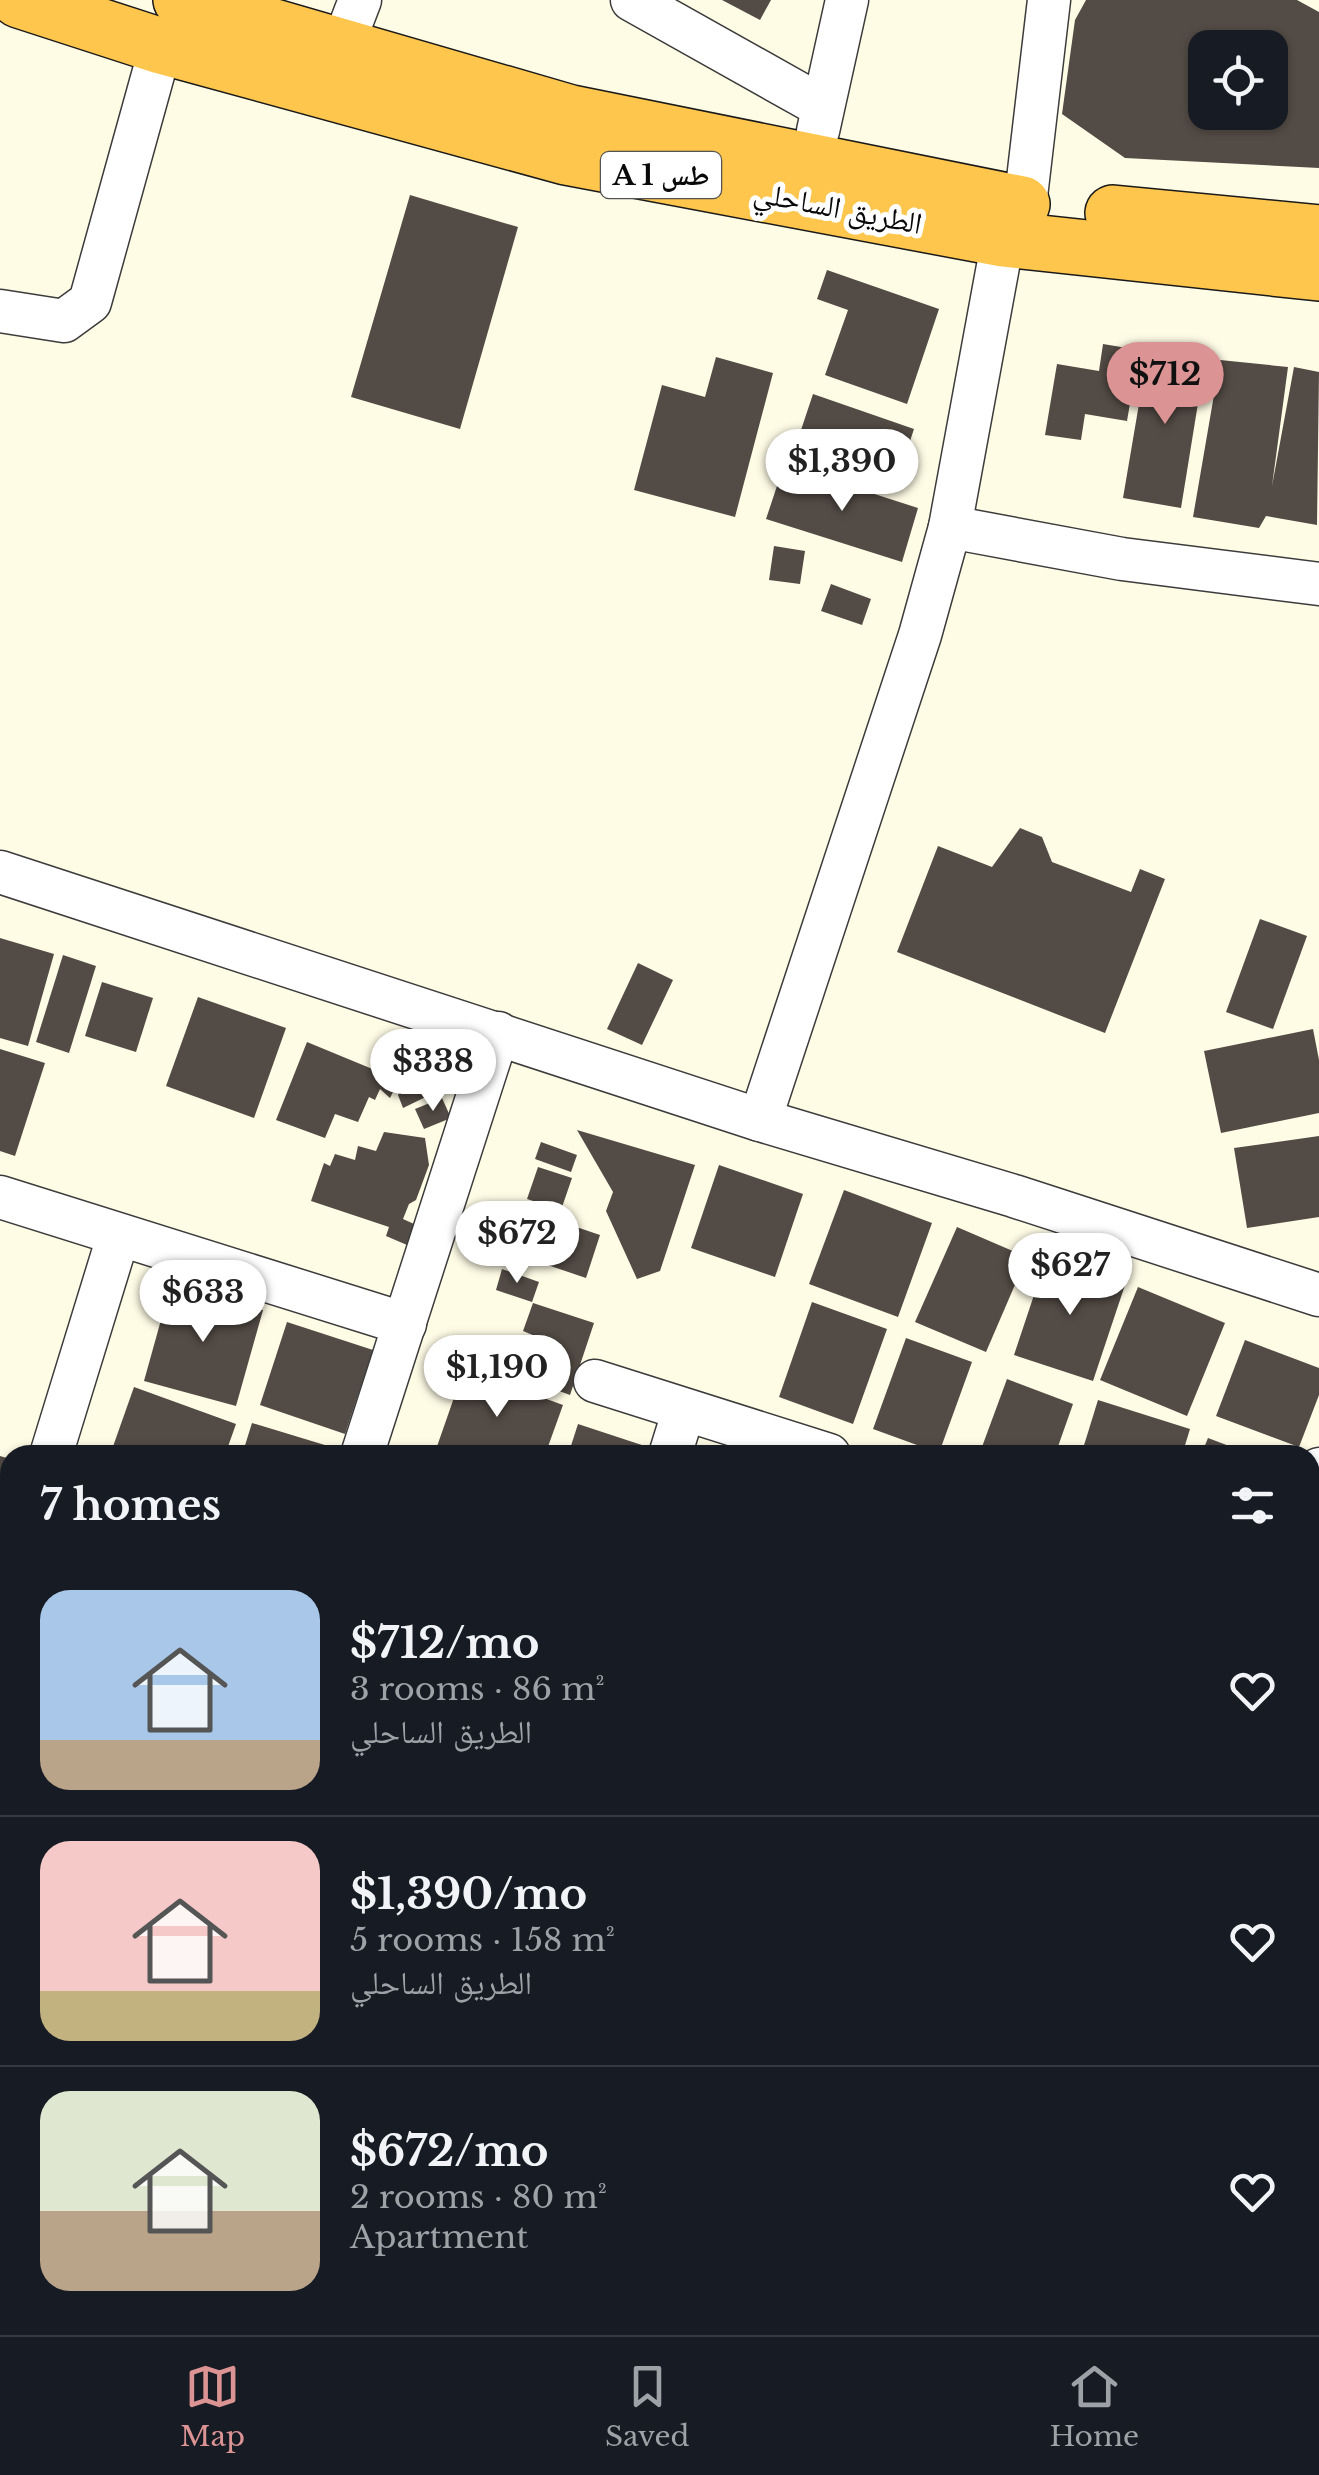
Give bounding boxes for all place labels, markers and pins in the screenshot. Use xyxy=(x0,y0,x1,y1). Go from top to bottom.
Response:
pin: $712 xyxy=(1106,342,1224,427)
pin: $1,390 xyxy=(761,429,923,514)
pin: $338 xyxy=(374,1029,492,1114)
pin: $672 xyxy=(458,1201,576,1286)
pin: $627 xyxy=(1011,1233,1129,1318)
pin: $633 xyxy=(144,1260,262,1345)
pin: $1,190 xyxy=(416,1335,578,1420)

